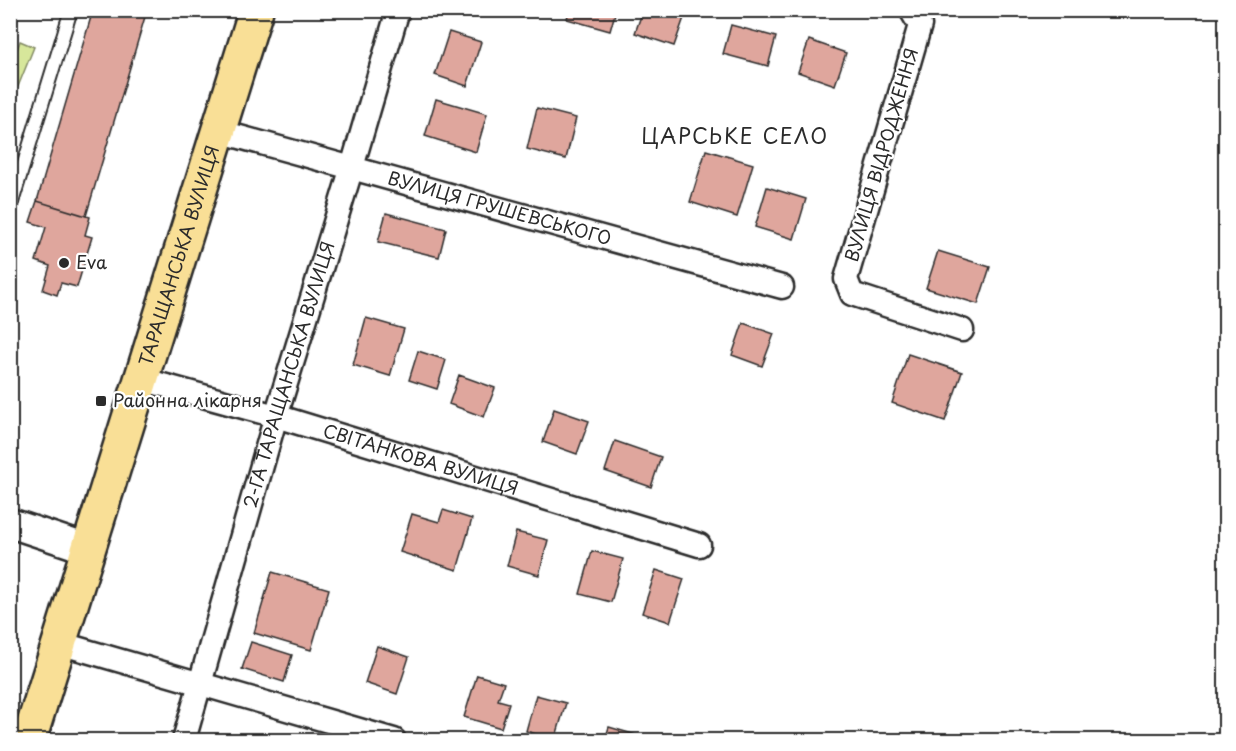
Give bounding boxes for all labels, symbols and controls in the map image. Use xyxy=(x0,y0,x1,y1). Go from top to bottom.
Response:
street label: ВУЛИЦЯ ВІДРОДЖЕННЯ xyxy=(837,45,924,265)
district label: ЦАРСЬКЕ СЕЛО xyxy=(641,119,829,151)
street label: ТАРАЩАНСЬКА ВУЛИЦЯ xyxy=(131,142,225,369)
street label: ВУЛИЦЯ ГРУШЕВСЬКОГО xyxy=(385,164,615,251)
street label: 2-ГА ТАРАЩАНСЬКА ВУЛИЦЯ xyxy=(236,238,341,511)
place label: Eva xyxy=(76,248,107,275)
marker: Eva xyxy=(57,256,71,270)
place label: Районна лікарня xyxy=(113,386,262,413)
marker: Районна лікарня xyxy=(94,394,108,408)
street label: СВІТАНКОВА ВУЛИЦЯ xyxy=(320,416,522,501)

